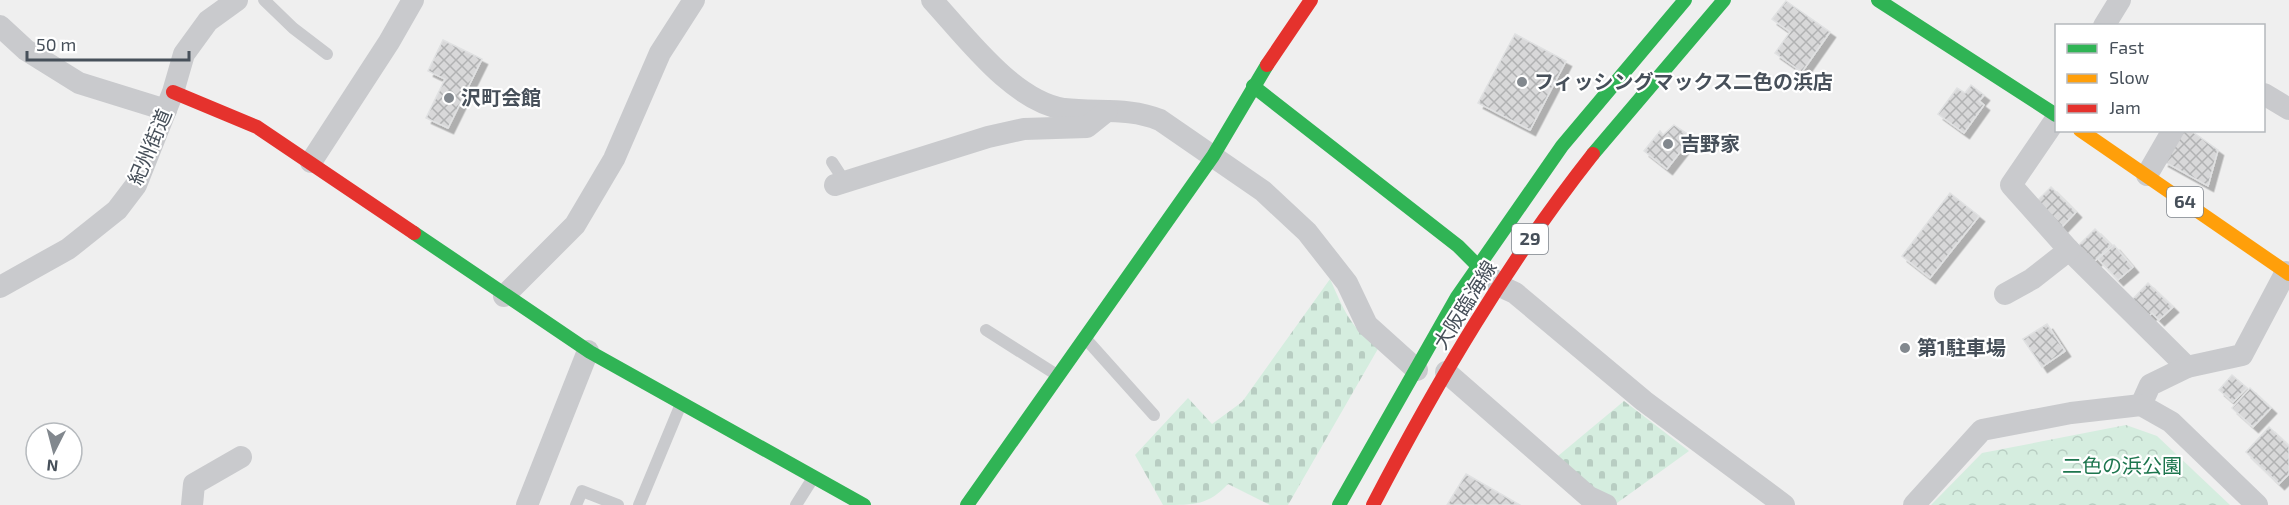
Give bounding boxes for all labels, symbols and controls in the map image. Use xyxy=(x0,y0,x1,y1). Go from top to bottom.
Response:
scale bar xyxy=(27,24,189,62)
legend xyxy=(2055,24,2265,132)
text: 50 m xyxy=(36,33,76,55)
text: Fast xyxy=(2109,36,2144,58)
text: Slow xyxy=(2109,66,2150,88)
place label: フィッシングマックス二色の浜店 xyxy=(1534,69,1833,93)
marker: フィッシングマックス二色の浜店 xyxy=(1515,75,1529,89)
place label: 沢町会館 xyxy=(461,85,541,109)
marker: 沢町会館 xyxy=(442,91,456,105)
text: Jam xyxy=(2109,96,2141,118)
street label: 紀州街道 xyxy=(122,105,176,188)
place label: 吉野家 xyxy=(1680,131,1740,155)
marker: 吉野家 xyxy=(1661,137,1675,151)
road number: 64 xyxy=(2167,187,2203,217)
road number: 29 xyxy=(1512,224,1548,254)
street label: 大阪臨海線 xyxy=(1427,256,1501,353)
place label: 第1駐車場 xyxy=(1917,335,2006,359)
marker: 第1駐車場 xyxy=(1898,341,1912,355)
north arrow xyxy=(24,421,84,481)
park label: 二色の浜公園 xyxy=(2062,453,2182,477)
text: N xyxy=(46,456,59,476)

